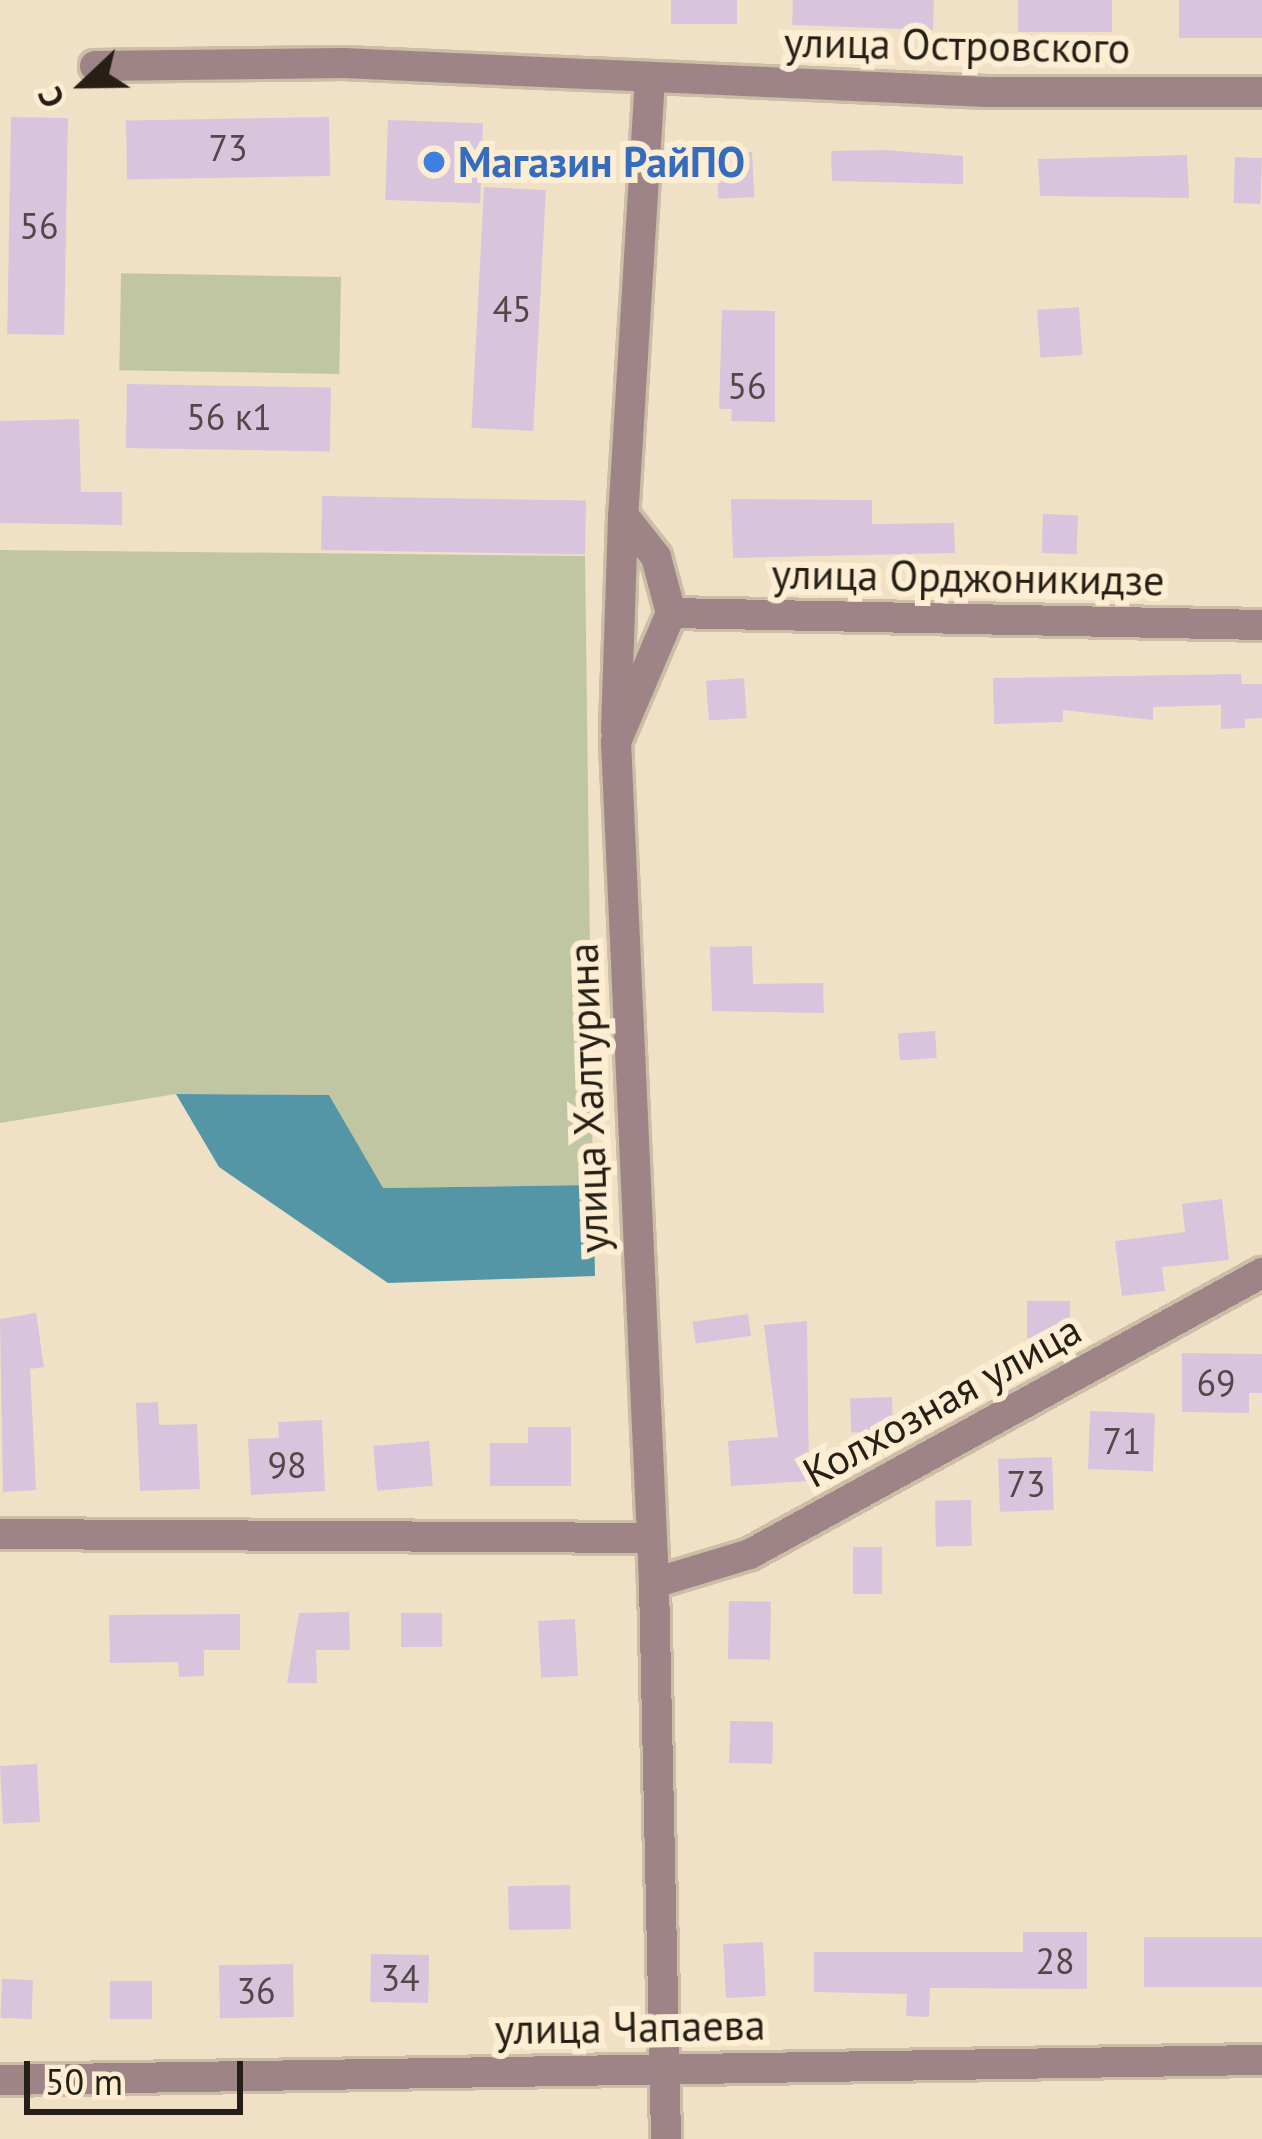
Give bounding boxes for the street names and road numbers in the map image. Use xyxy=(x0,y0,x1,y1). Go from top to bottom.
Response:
street label: улица Островского xyxy=(783,17,1131,73)
street label: улица Орджоникидзе xyxy=(771,548,1165,606)
street label: улица Халтурина xyxy=(557,941,619,1255)
street label: Колхозная улица xyxy=(794,1304,1090,1498)
street label: улица Чапаева xyxy=(494,1999,766,2055)

